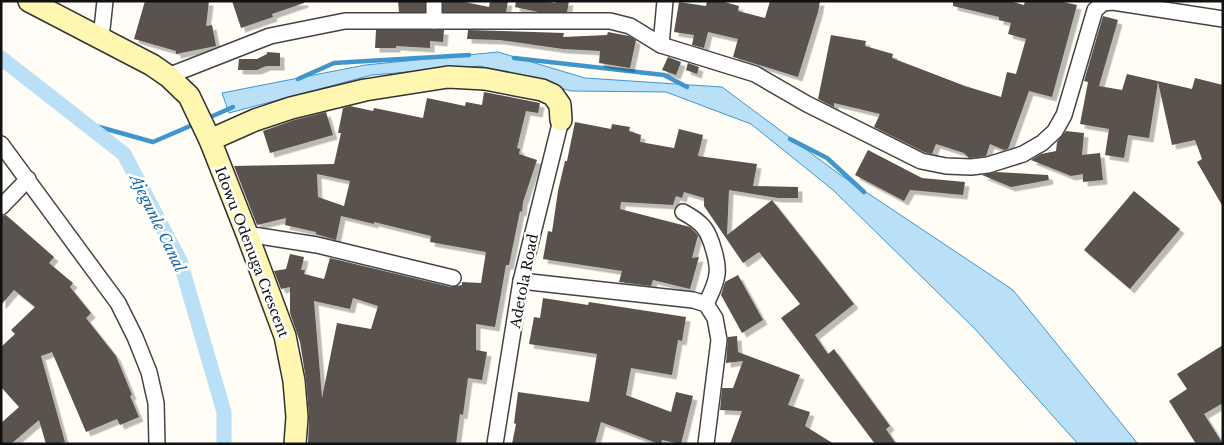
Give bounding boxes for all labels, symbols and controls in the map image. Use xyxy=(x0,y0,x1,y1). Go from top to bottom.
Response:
street label: Idowu Odenuga Crescent xyxy=(211,164,293,341)
water label: Ajegunle Canal xyxy=(125,169,190,275)
street label: Adetola Road xyxy=(506,232,542,331)

